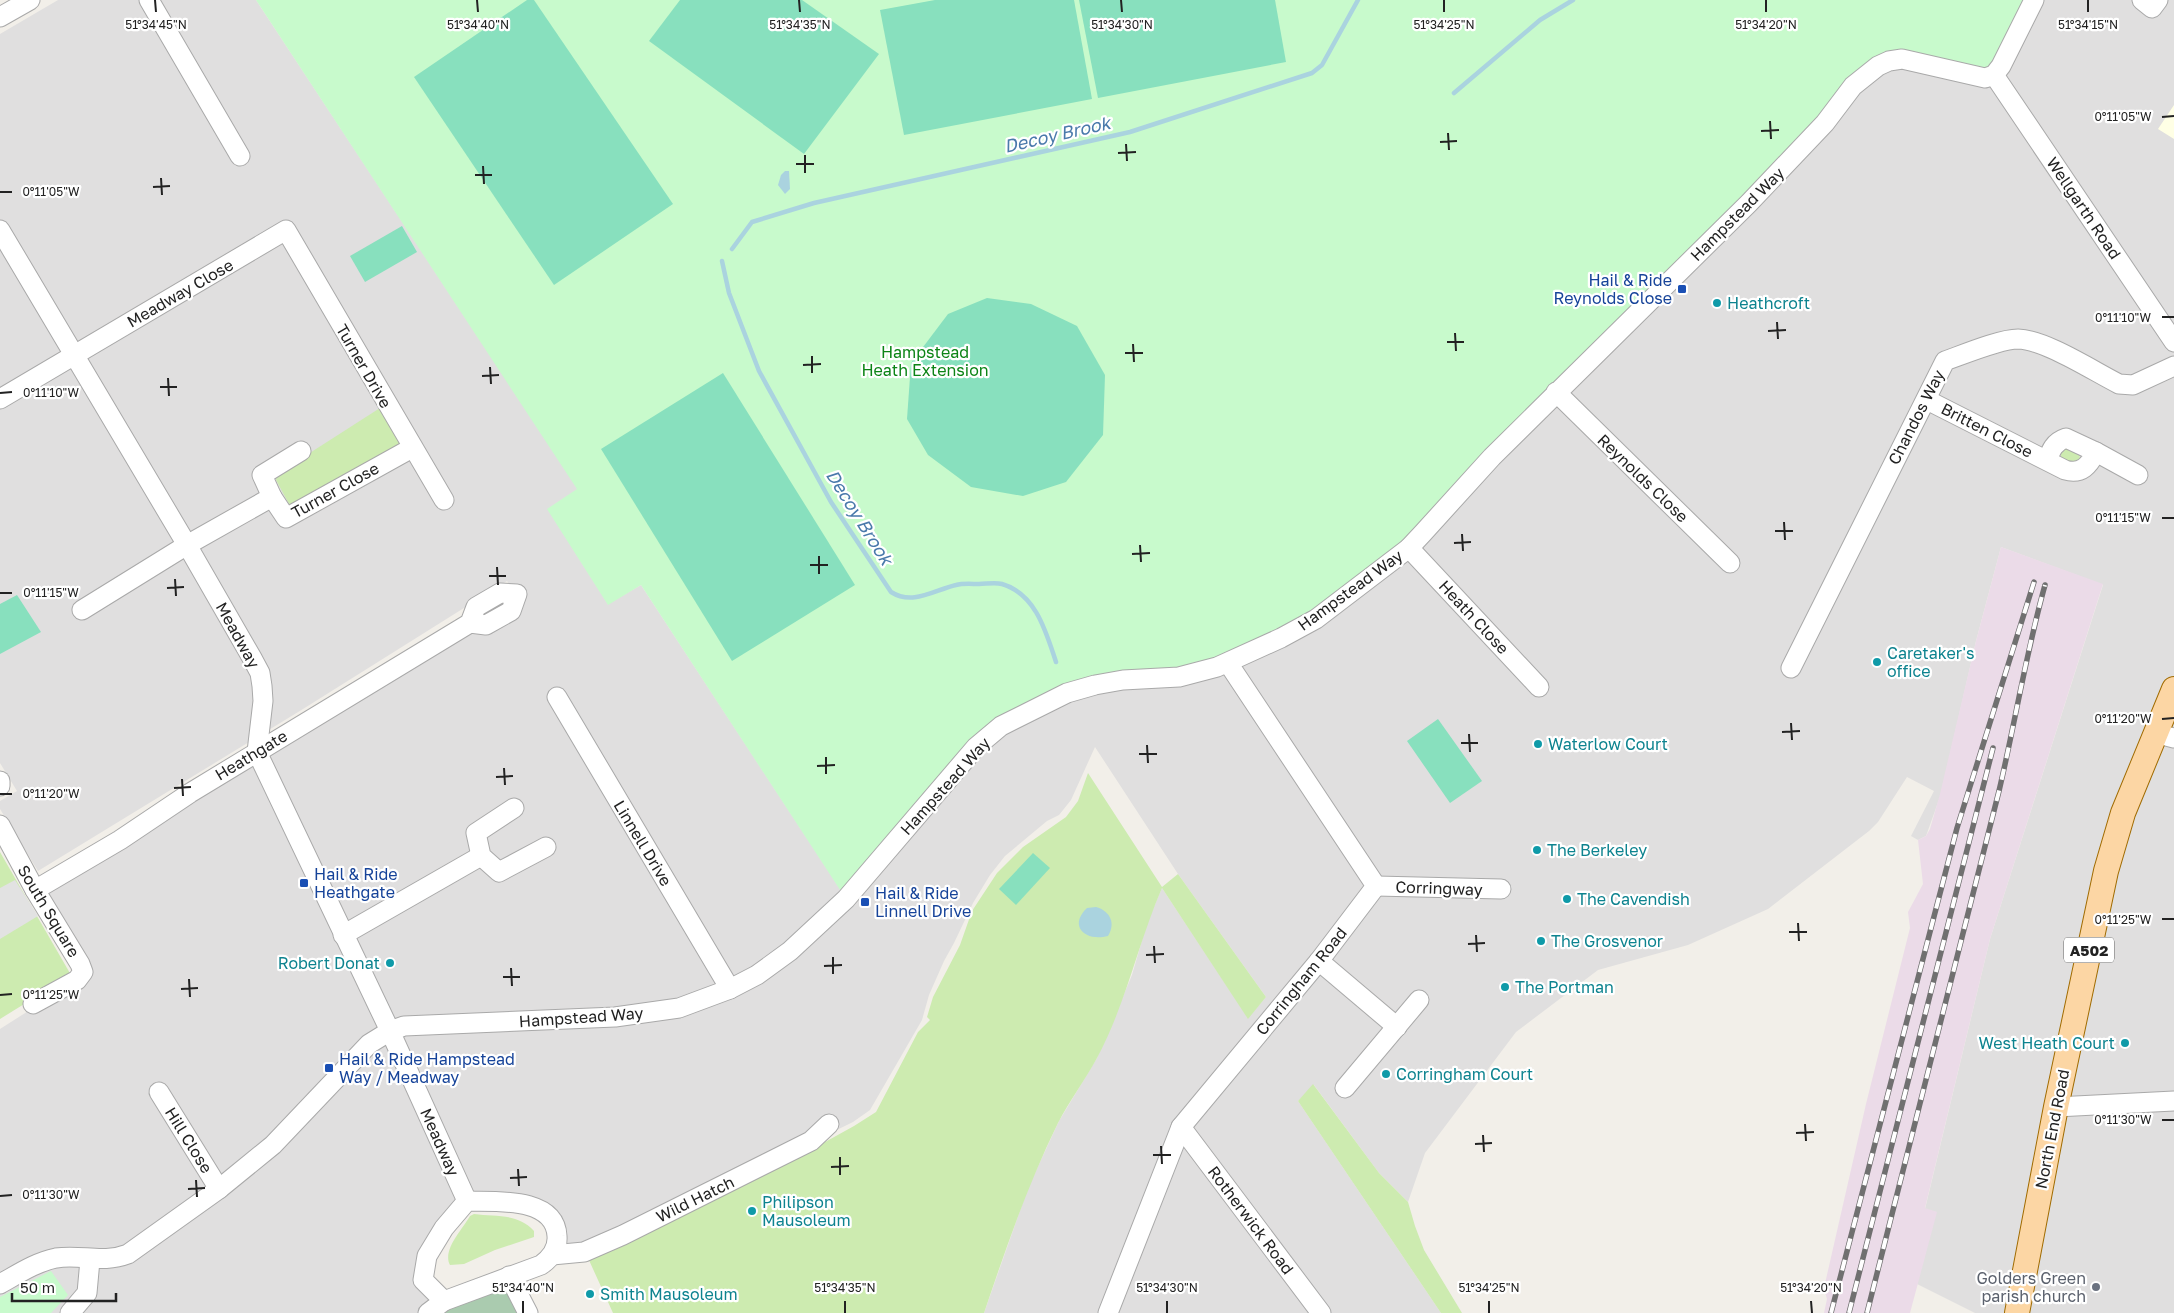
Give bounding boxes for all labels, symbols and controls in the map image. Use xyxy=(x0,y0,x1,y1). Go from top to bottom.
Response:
text: 51°34'45"N xyxy=(125,17,187,32)
text: 51°34'40"N xyxy=(447,17,509,32)
text: 51°34'35"N xyxy=(769,17,831,32)
text: 51°34'30"N xyxy=(1091,17,1153,32)
text: 51°34'25"N xyxy=(1413,17,1475,32)
text: 51°34'20"N xyxy=(1735,17,1797,32)
text: 51°34'15"N xyxy=(2058,17,2118,32)
text: 0°11'05"W xyxy=(2094,109,2152,124)
water label: Decoy Brook xyxy=(1002,111,1114,157)
street label: Wellgarth Road xyxy=(2042,153,2126,263)
street label: Hampstead Way xyxy=(1686,163,1788,265)
text: 0°11'05"W xyxy=(22,184,80,199)
street label: Meadway Close xyxy=(123,254,237,332)
place label: Hail & Ride Reynolds Close xyxy=(1553,270,1672,308)
marker: Hail & Ride Reynolds Close xyxy=(1676,283,1688,295)
place label: Heathcroft xyxy=(1727,293,1810,313)
marker: Heathcroft xyxy=(1711,297,1723,309)
text: 0°11'10"W xyxy=(2095,310,2152,325)
street label: Turner Drive xyxy=(332,321,396,411)
park label: Hampstead Heath Extension xyxy=(861,342,989,380)
street label: Chandos Way xyxy=(1884,366,1949,468)
text: 0°11'10"W xyxy=(23,385,80,400)
street label: Britten Close xyxy=(1938,398,2036,462)
street label: Reynolds Close xyxy=(1593,430,1693,526)
street label: Turner Close xyxy=(288,458,382,522)
water label: Decoy Brook xyxy=(822,465,899,570)
text: 0°11'15"W xyxy=(2095,510,2151,525)
street label: Hampstead Way xyxy=(1294,545,1406,635)
street label: Heath Close xyxy=(1435,576,1513,658)
text: 0°11'15"W xyxy=(23,585,79,600)
street label: Meadway xyxy=(212,599,264,671)
place label: Caretaker's office xyxy=(1887,643,1975,681)
marker: Caretaker's office xyxy=(1871,656,1883,668)
text: 0°11'20"W xyxy=(2094,711,2152,726)
street label: Heathgate xyxy=(211,726,291,784)
street label: Hampstead Way xyxy=(896,733,994,839)
place label: Waterlow Court xyxy=(1548,734,1668,754)
marker: Waterlow Court xyxy=(1532,738,1544,750)
text: 0°11'20"W xyxy=(22,786,80,801)
street label: Linnell Drive xyxy=(610,797,676,889)
place label: The Berkeley xyxy=(1547,840,1647,860)
marker: The Berkeley xyxy=(1531,844,1543,856)
street label: South Square xyxy=(14,861,84,961)
place label: Hail & Ride Heathgate xyxy=(314,864,398,902)
street label: Corringway xyxy=(1395,876,1483,900)
marker: Hail & Ride Heathgate xyxy=(298,877,310,889)
place label: Hail & Ride Linnell Drive xyxy=(875,883,971,921)
place label: The Cavendish xyxy=(1577,889,1690,909)
marker: The Cavendish xyxy=(1561,893,1573,905)
marker: Hail & Ride Linnell Drive xyxy=(859,896,871,908)
text: 0°11'25"W xyxy=(2095,912,2152,927)
street label: Corringham Road xyxy=(1251,923,1351,1039)
place label: The Grosvenor xyxy=(1551,931,1663,951)
marker: The Grosvenor xyxy=(1535,935,1547,947)
road number: A502 xyxy=(2064,938,2114,962)
place label: Robert Donat xyxy=(278,953,380,973)
marker: Robert Donat xyxy=(384,957,396,969)
place label: The Portman xyxy=(1515,977,1614,997)
marker: The Portman xyxy=(1499,981,1511,993)
text: 0°11'25"W xyxy=(23,987,80,1002)
street label: Hampstead Way xyxy=(518,1003,644,1031)
place label: West Heath Court xyxy=(1978,1033,2115,1053)
marker: West Heath Court xyxy=(2119,1037,2131,1049)
place label: Hail & Ride Hampstead Way / Meadway xyxy=(339,1049,515,1087)
marker: Hail & Ride Hampstead Way / Meadway xyxy=(323,1062,335,1074)
place label: Corringham Court xyxy=(1396,1064,1533,1084)
marker: Corringham Court xyxy=(1380,1068,1392,1080)
street label: North End Road xyxy=(2031,1068,2073,1190)
street label: Hill Close xyxy=(161,1103,217,1177)
street label: Meadway xyxy=(416,1105,464,1179)
text: 0°11'30"W xyxy=(2094,1112,2152,1127)
street label: Rotherwick Road xyxy=(1204,1162,1298,1278)
street label: Wild Hatch xyxy=(653,1172,737,1226)
text: 0°11'30"W xyxy=(22,1187,80,1202)
place label: Philipson Mausoleum xyxy=(762,1192,851,1230)
marker: Philipson Mausoleum xyxy=(746,1205,758,1217)
place label: Golders Green parish church xyxy=(1977,1268,2086,1306)
scale bar xyxy=(12,1270,116,1302)
text: 50 m xyxy=(20,1278,55,1296)
text: 51°34'40"N xyxy=(492,1280,554,1295)
text: 51°34'35"N xyxy=(814,1280,876,1295)
text: 51°34'30"N xyxy=(1136,1280,1198,1295)
text: 51°34'25"N xyxy=(1458,1280,1520,1295)
text: 51°34'20"N xyxy=(1780,1280,1842,1295)
marker: Golders Green parish church xyxy=(2090,1281,2102,1293)
place label: Smith Mausoleum xyxy=(600,1284,738,1304)
marker: Smith Mausoleum xyxy=(584,1288,596,1300)

